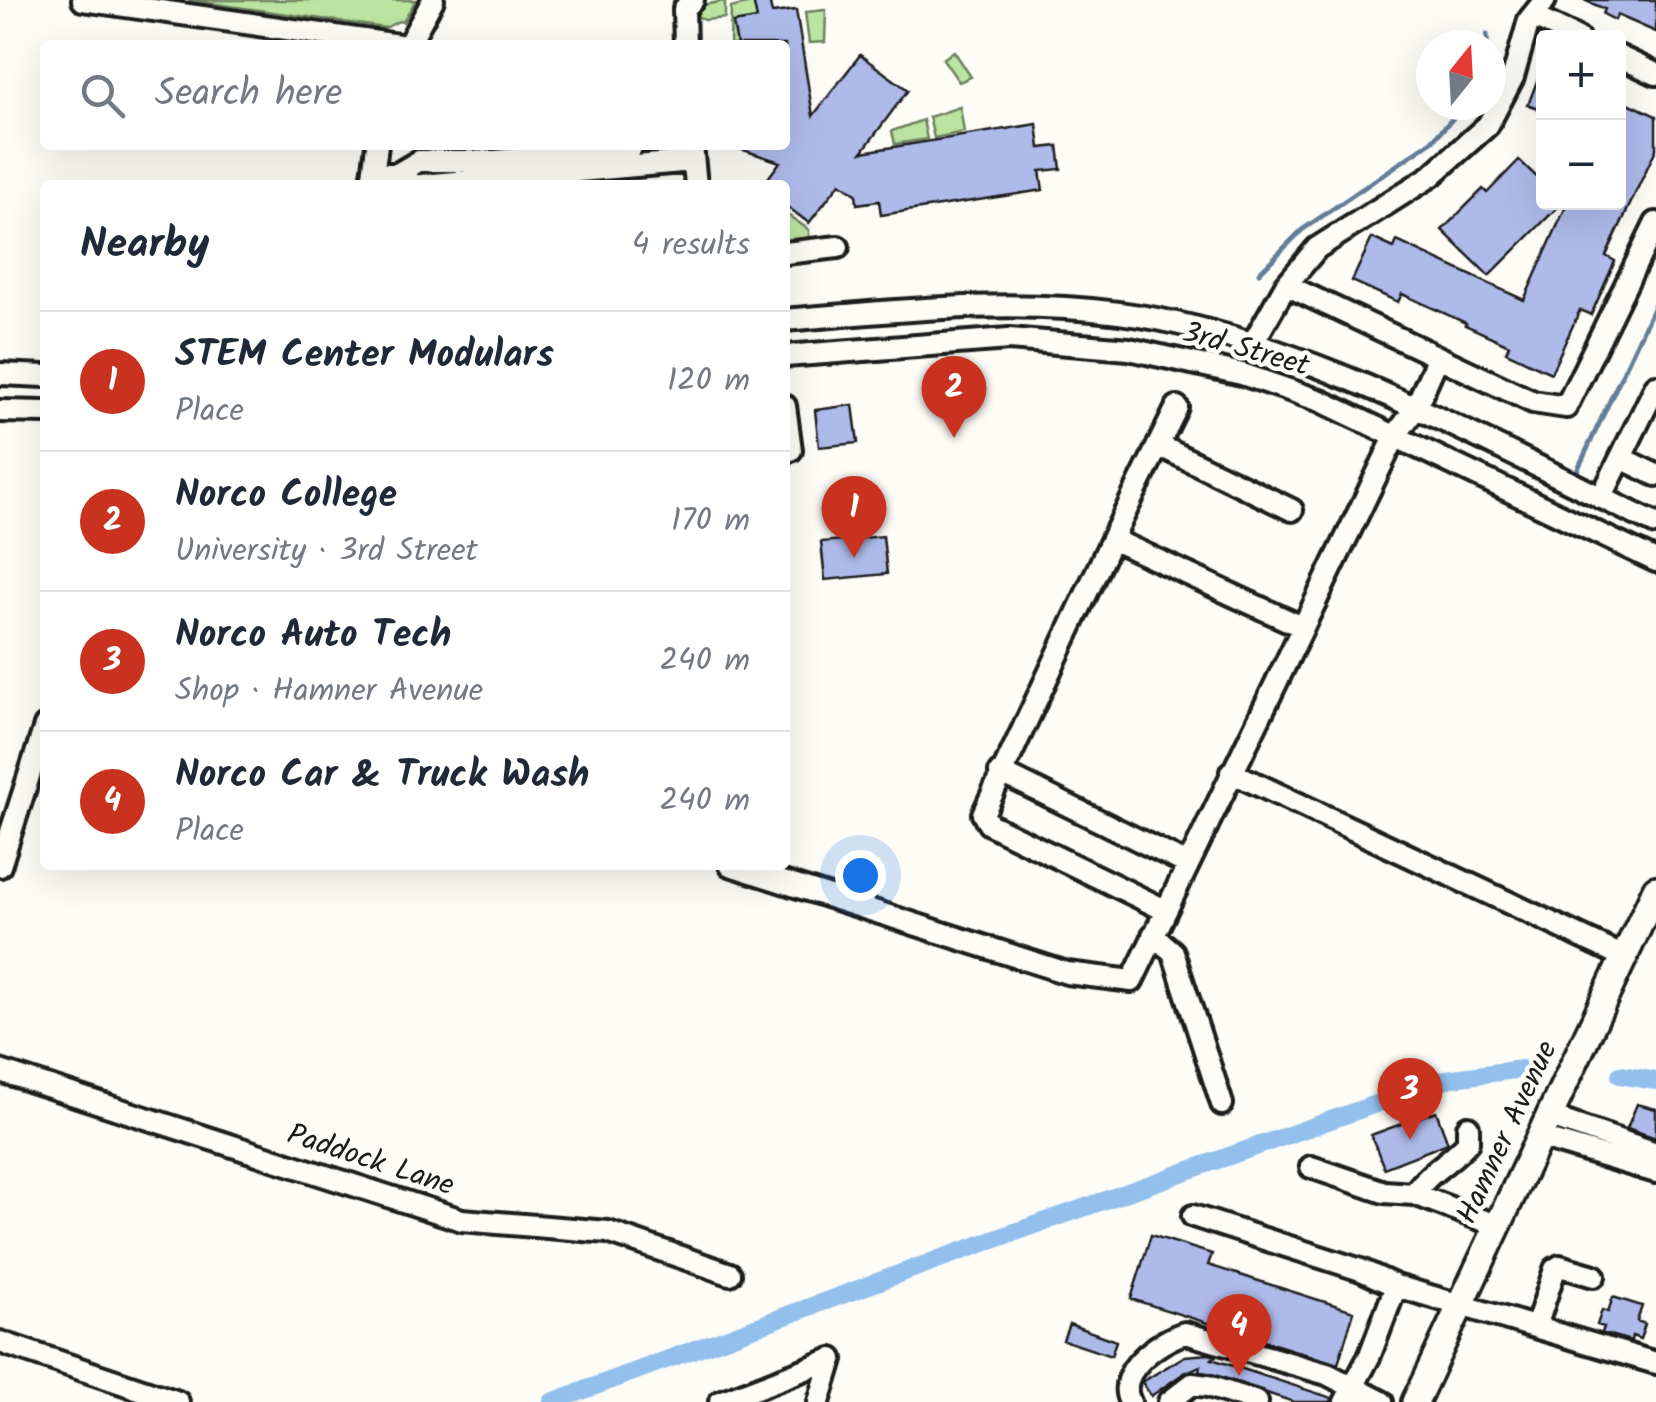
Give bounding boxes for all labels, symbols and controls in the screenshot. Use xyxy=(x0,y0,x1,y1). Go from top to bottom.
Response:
north arrow xyxy=(1416,30,1506,120)
map controls xyxy=(1536,30,1626,210)
button: + xyxy=(1536,30,1626,120)
search box xyxy=(40,40,790,150)
text: Search here xyxy=(155,65,342,125)
icon: search xyxy=(75,68,130,123)
button: − xyxy=(1536,120,1626,210)
text: Nearby xyxy=(80,212,209,279)
text: 4 results xyxy=(632,220,750,271)
street label: 3rd Street xyxy=(1176,309,1315,391)
text: STEM Center Modulars xyxy=(175,326,554,386)
text: 1 xyxy=(108,356,117,407)
text: 120 m xyxy=(667,356,750,407)
pin: 2 xyxy=(922,356,986,438)
text: Place xyxy=(175,386,244,437)
text: Norco College xyxy=(175,466,397,526)
pin: 1 xyxy=(822,476,886,558)
text: 2 xyxy=(103,496,122,547)
text: 170 m xyxy=(671,496,750,547)
text: University · 3rd Street xyxy=(175,526,478,577)
text: Norco Auto Tech xyxy=(175,606,451,666)
text: 3 xyxy=(104,636,121,687)
text: 240 m xyxy=(659,636,750,687)
text: Shop · Hamner Avenue xyxy=(175,666,483,717)
text: Norco Car & Truck Wash xyxy=(175,746,590,806)
text: 4 xyxy=(104,776,121,827)
text: 240 m xyxy=(659,776,750,827)
text: Place xyxy=(175,806,244,857)
your location xyxy=(835,850,886,901)
street label: Hamner Avenue xyxy=(1444,1033,1571,1233)
pin: 3 xyxy=(1378,1058,1442,1140)
street label: Paddock Lane xyxy=(281,1111,460,1211)
pin: 4 xyxy=(1206,1294,1272,1376)

